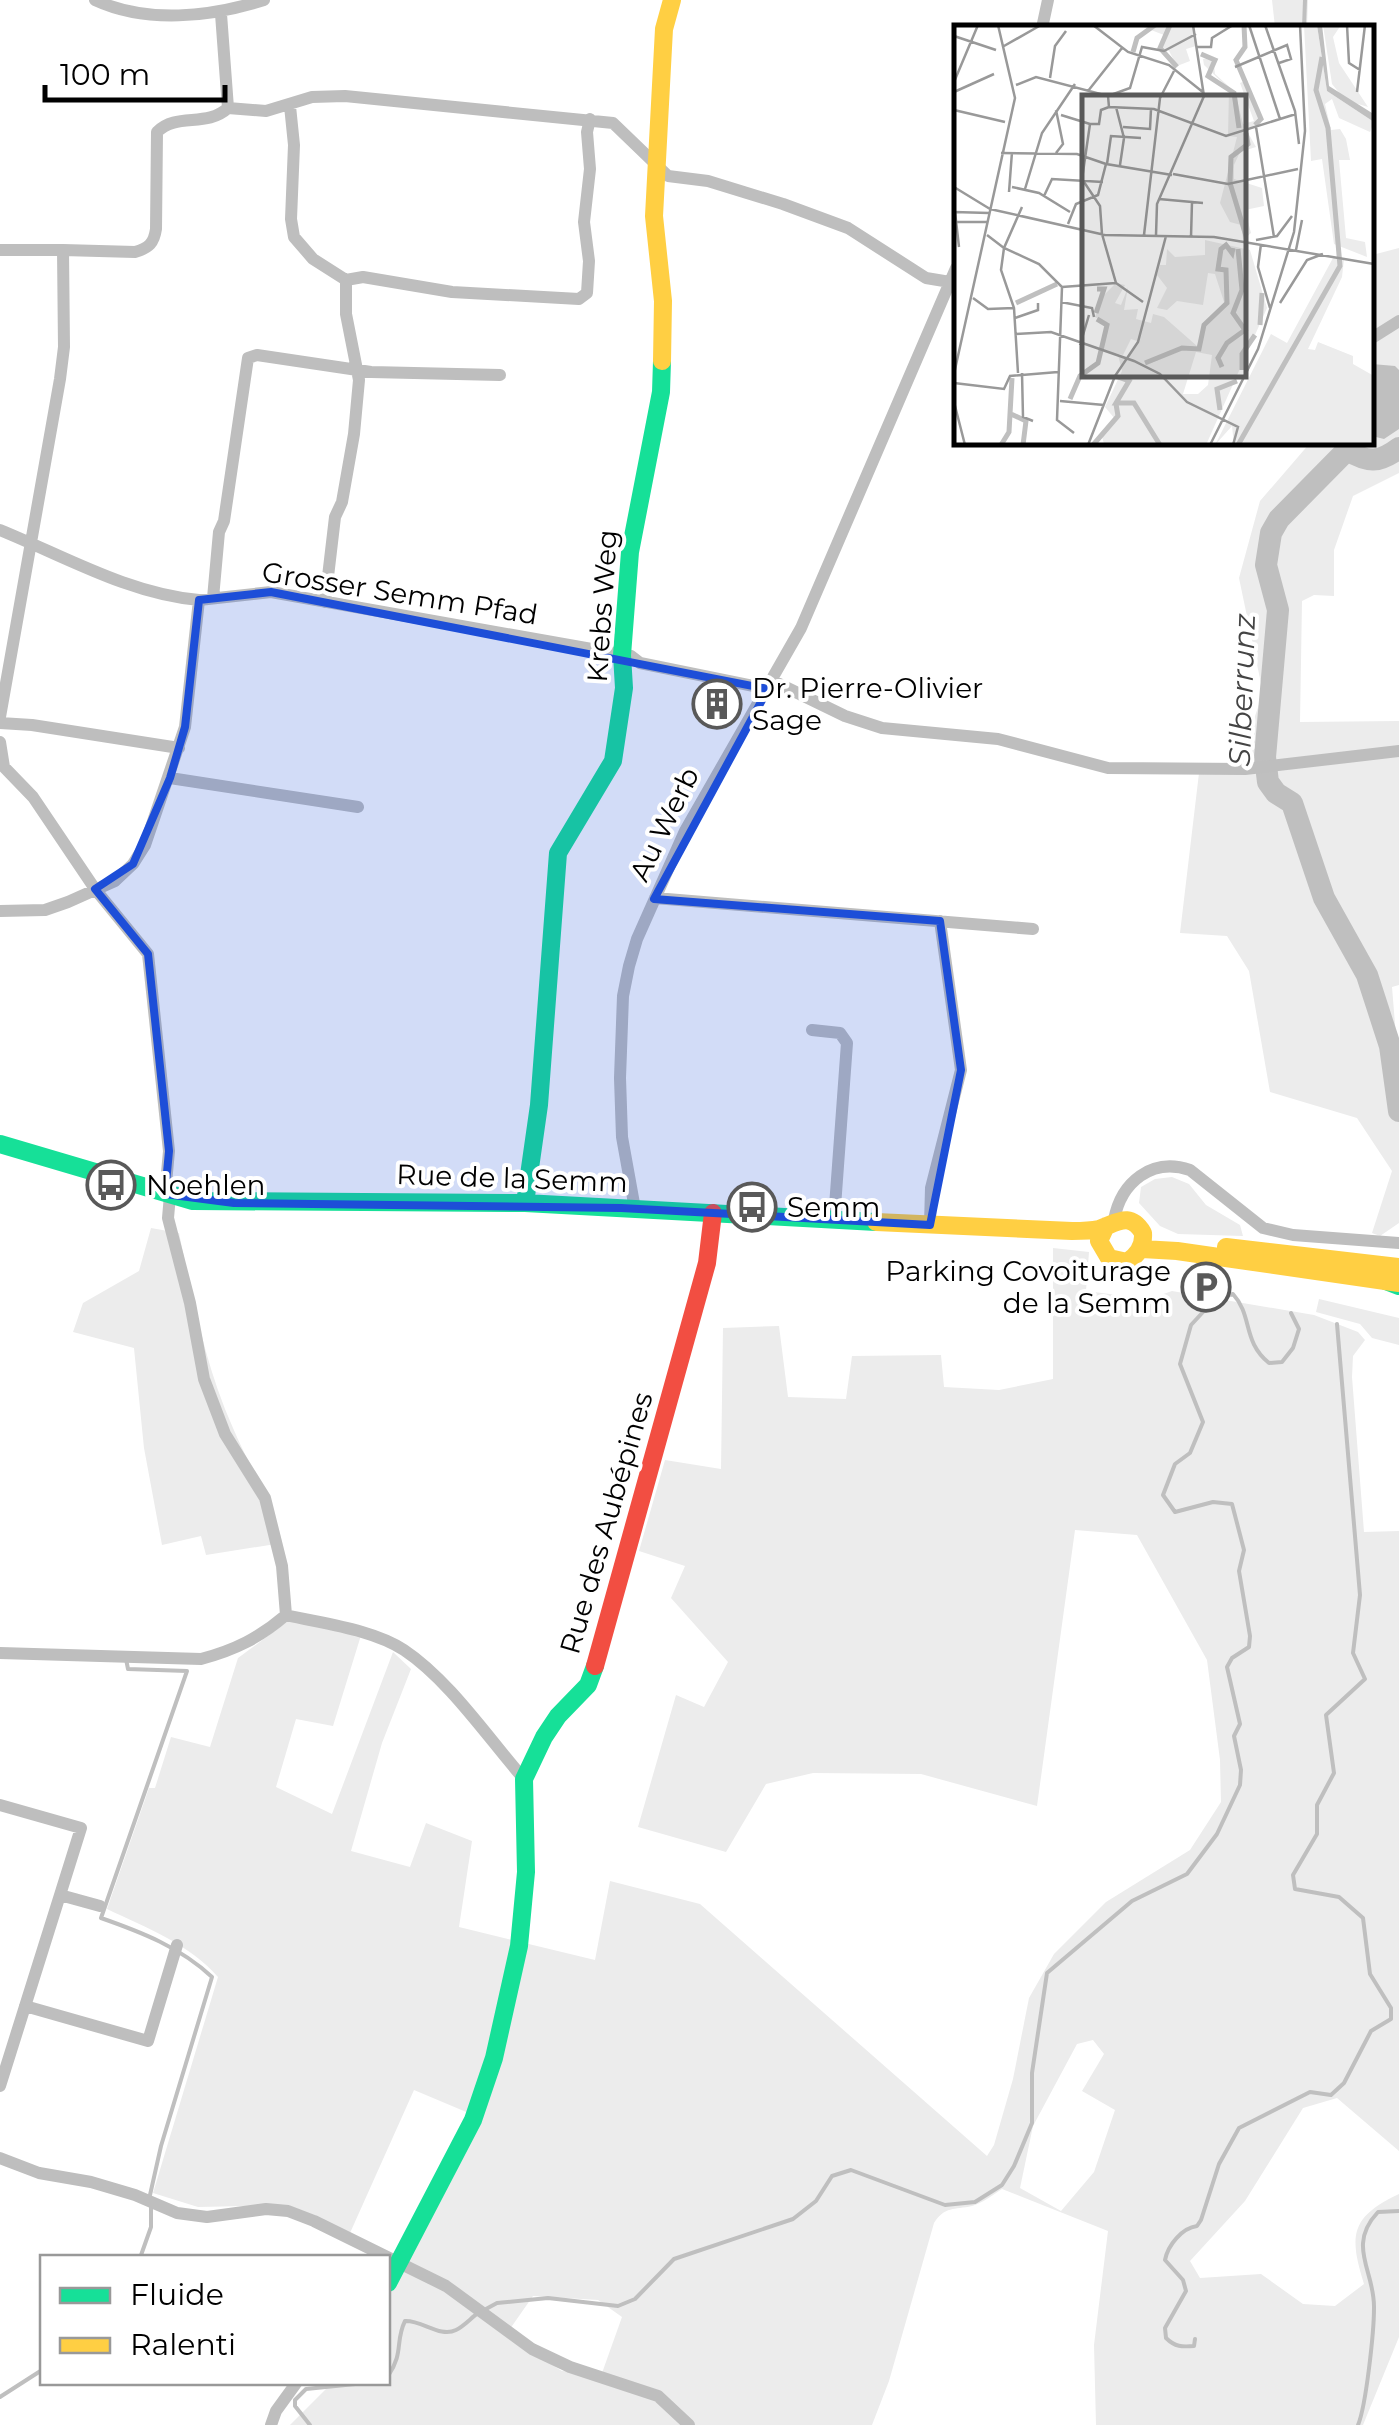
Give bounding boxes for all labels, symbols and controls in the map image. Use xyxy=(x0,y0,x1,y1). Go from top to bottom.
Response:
inset map xyxy=(954,25,1374,445)
scale bar xyxy=(45,40,225,102)
text: 100 m xyxy=(60,56,150,93)
street label: Krebs Weg xyxy=(580,528,624,684)
street label: Grosser Semm Pfad xyxy=(260,554,540,632)
water label: Silberrunz xyxy=(1221,612,1263,767)
place label: Dr. Pierre-Olivier Sage xyxy=(752,671,983,737)
building icon: Dr. Pierre-Olivier Sage xyxy=(691,678,743,730)
street label: Au Werb xyxy=(622,762,706,886)
street label: Rue de la Semm xyxy=(396,1157,628,1199)
bus stop icon: Noehlen xyxy=(85,1159,137,1211)
place label: Noehlen xyxy=(146,1168,266,1202)
bus stop icon: Semm xyxy=(726,1181,778,1233)
place label: Semm xyxy=(787,1190,881,1224)
place label: Parking Covoiturage de la Semm xyxy=(885,1254,1171,1320)
parking icon: Parking Covoiturage de la Semm xyxy=(1180,1261,1232,1313)
street label: Rue des Aubépines xyxy=(552,1388,660,1658)
legend xyxy=(40,2255,390,2385)
text: Fluide xyxy=(130,2276,224,2313)
text: Ralenti xyxy=(130,2326,236,2363)

